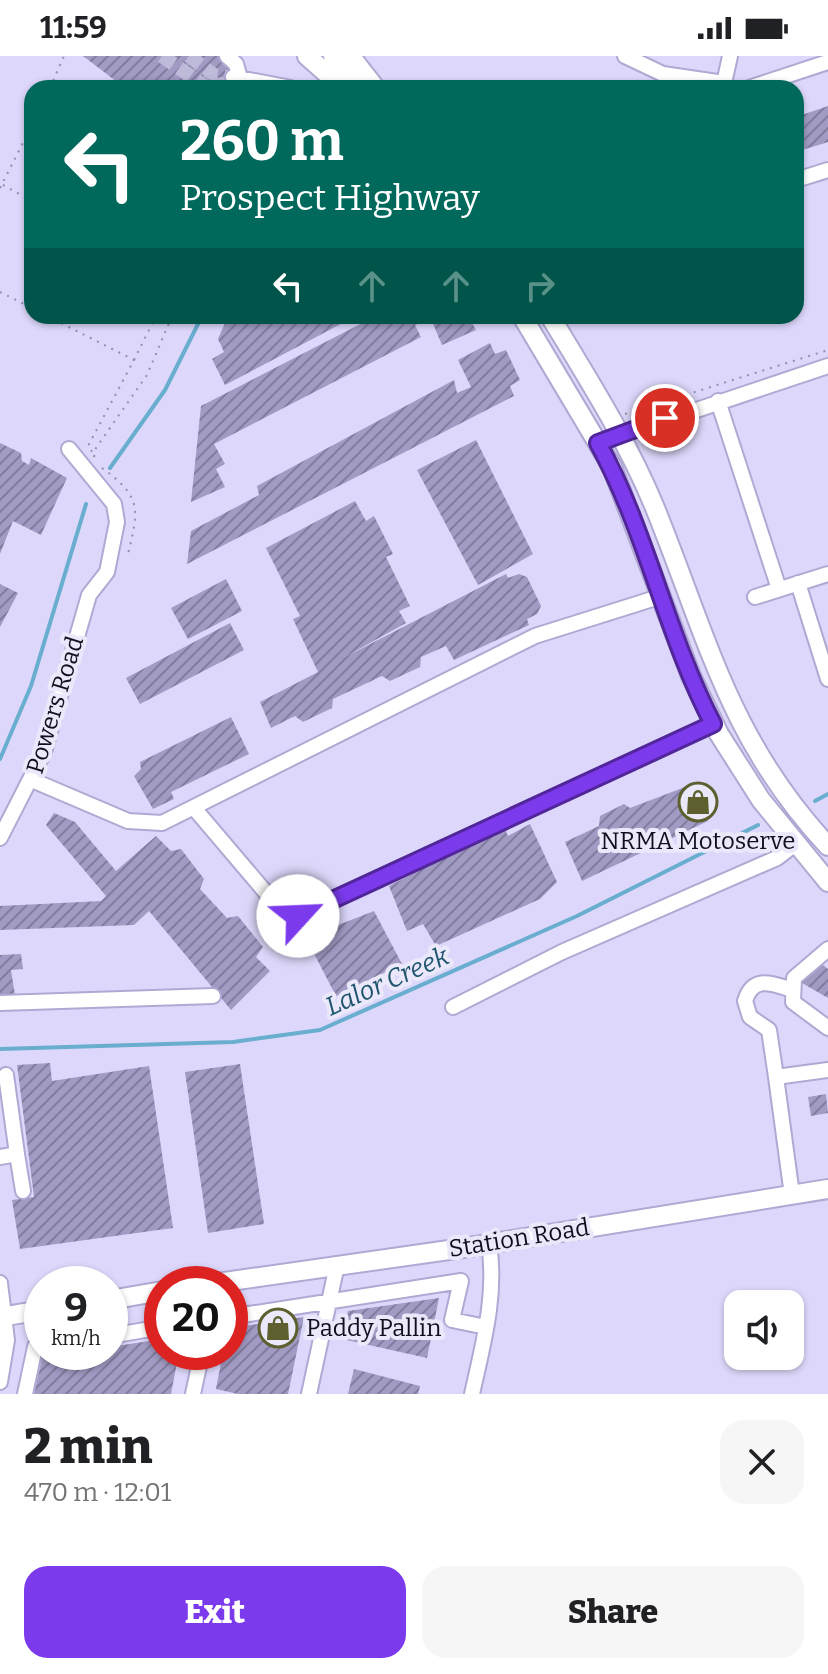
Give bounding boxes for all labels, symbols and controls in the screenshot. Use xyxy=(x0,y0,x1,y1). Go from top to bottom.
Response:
text: 11:59 xyxy=(40,10,107,46)
text: 260 m xyxy=(180,108,344,175)
icon: left xyxy=(48,112,152,216)
text: Prospect Highway xyxy=(180,176,480,220)
icon: left xyxy=(266,264,310,308)
icon: ahead xyxy=(350,264,394,308)
icon: ahead xyxy=(434,264,478,308)
icon: right xyxy=(518,264,562,308)
pin xyxy=(631,384,699,452)
icon: arrive xyxy=(643,396,687,440)
street label: Powers Road xyxy=(21,633,89,777)
shop icon: NRMA Motoserve xyxy=(677,781,719,823)
place label: NRMA Motoserve xyxy=(601,827,795,855)
position arrow xyxy=(256,874,340,958)
water label: Lalor Creek xyxy=(321,940,454,1022)
street label: Station Road xyxy=(447,1213,591,1263)
speed limit sign: 20 xyxy=(144,1266,248,1370)
text: 9 xyxy=(64,1284,88,1332)
map controls xyxy=(724,1290,804,1370)
button: sound xyxy=(724,1290,804,1370)
shop icon: Paddy Pallin xyxy=(257,1307,299,1349)
place label: Paddy Pallin xyxy=(306,1314,441,1342)
text: km/h xyxy=(51,1326,101,1350)
text: 2 min xyxy=(24,1418,152,1476)
button: close xyxy=(720,1420,804,1504)
text: 470 m · 12:01 xyxy=(24,1477,171,1508)
button: Exit xyxy=(24,1566,406,1658)
button: Share xyxy=(422,1566,804,1658)

